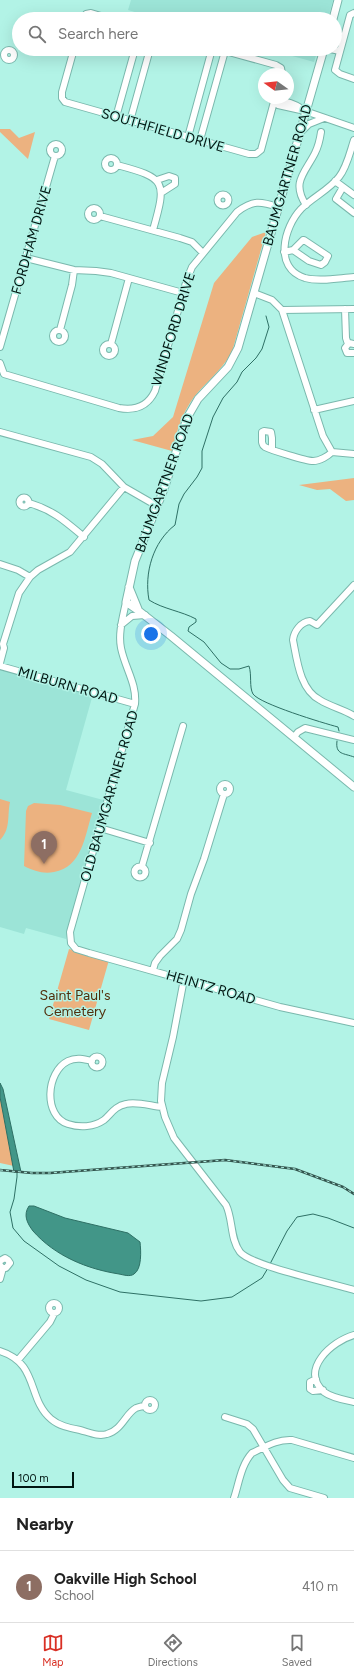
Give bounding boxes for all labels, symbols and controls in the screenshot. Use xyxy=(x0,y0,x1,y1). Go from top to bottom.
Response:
search box xyxy=(12,12,342,56)
icon: search xyxy=(26,23,48,45)
text: Search here xyxy=(58,25,138,43)
north arrow xyxy=(258,68,294,104)
street label: BAUMGARTNER ROAD xyxy=(259,102,316,248)
street label: SOUTHFIELD DRIVE xyxy=(99,105,227,156)
street label: FORDHAM DRIVE xyxy=(8,184,55,296)
street label: WINDFORD DRIVE xyxy=(148,270,199,388)
street label: BAUMGARTNER ROAD xyxy=(131,412,197,555)
your location xyxy=(141,624,161,644)
street label: MILBURN ROAD xyxy=(16,663,120,708)
street label: OLD BAUMGARTNER ROAD xyxy=(77,708,142,884)
pin: 1 xyxy=(31,831,57,864)
street label: HEINTZ ROAD xyxy=(164,967,258,1008)
park label: Saint Paul's Cemetery xyxy=(40,987,110,1020)
scale bar xyxy=(12,1470,74,1489)
text: 100 m xyxy=(18,1472,49,1485)
text: Nearby xyxy=(16,1514,74,1534)
text: Oakville High School xyxy=(54,1570,197,1588)
text: 1 xyxy=(26,1579,32,1594)
text: 410 m xyxy=(302,1579,338,1594)
text: School xyxy=(54,1588,94,1603)
tab: Map xyxy=(42,1632,64,1669)
tab: Directions xyxy=(148,1632,198,1669)
tab: Saved xyxy=(282,1632,312,1669)

